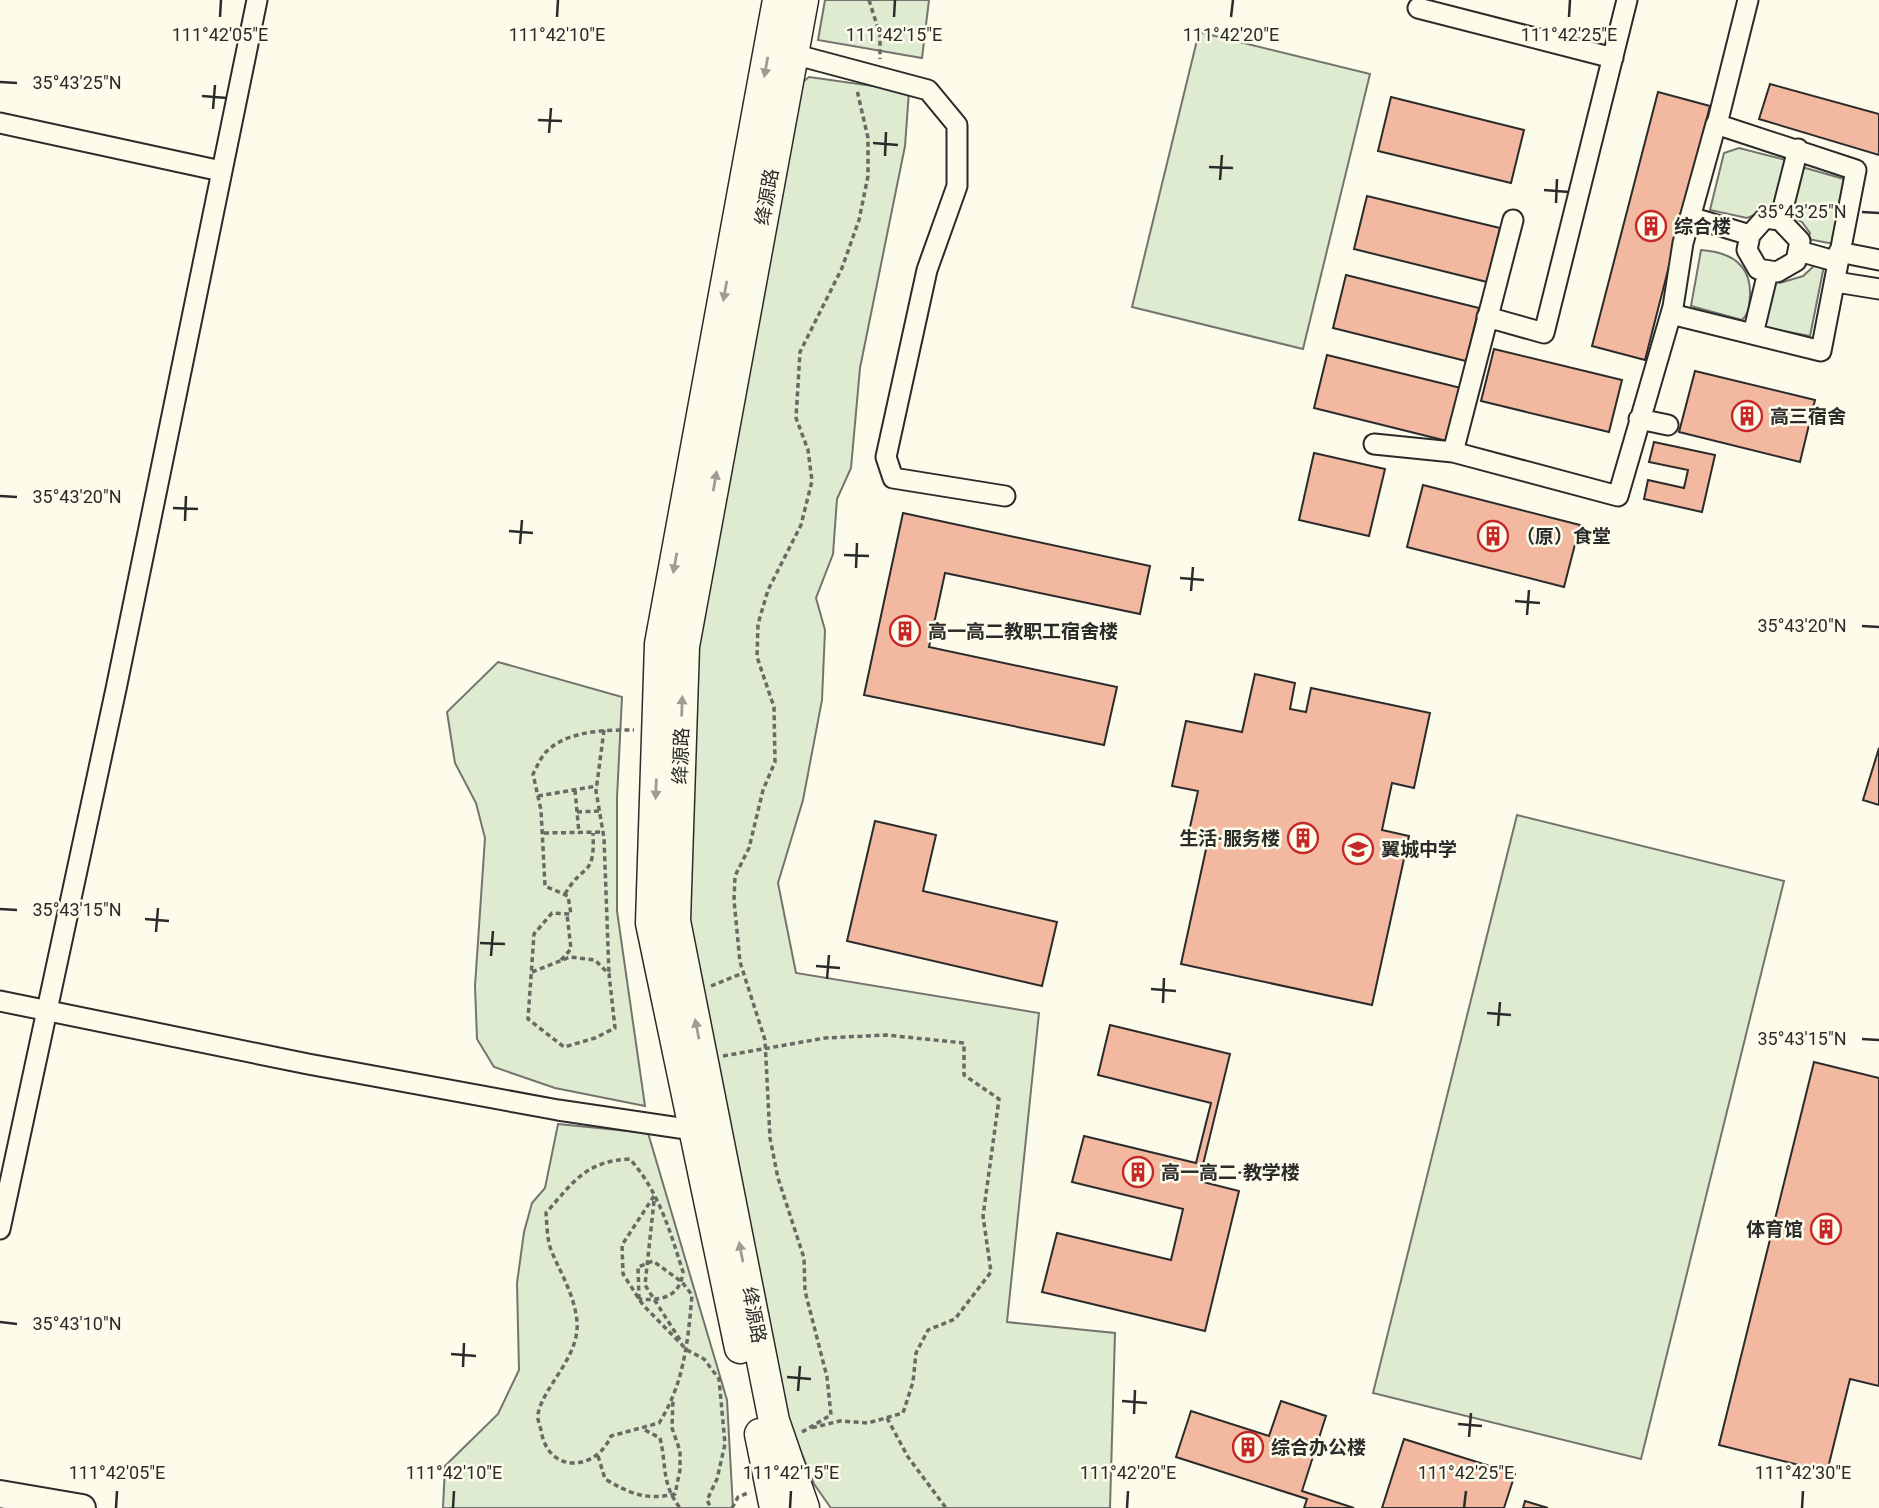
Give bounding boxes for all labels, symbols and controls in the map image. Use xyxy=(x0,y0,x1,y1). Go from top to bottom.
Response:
text: 111°42'05"E xyxy=(172,24,268,45)
text: 111°42'10"E xyxy=(509,24,605,45)
text: 111°42'15"E xyxy=(846,24,942,45)
text: 111°42'20"E xyxy=(1183,24,1279,45)
text: 111°42'25"E xyxy=(1521,24,1617,45)
one-way arrow xyxy=(760,56,771,78)
text: 35°43'25"N xyxy=(32,72,122,93)
street label: 绛源路 xyxy=(751,167,783,227)
text: 35°43'25"N xyxy=(1757,201,1847,222)
building icon: 综合楼 xyxy=(1634,209,1668,243)
place label: 综合楼 xyxy=(1674,215,1731,238)
one-way arrow xyxy=(719,280,730,302)
building icon: 高三宿舍 xyxy=(1730,399,1764,433)
place label: 高三宿舍 xyxy=(1770,405,1846,428)
one-way arrow xyxy=(709,470,720,492)
text: 35°43'20"N xyxy=(32,486,122,507)
building icon: （原）食堂 xyxy=(1476,519,1510,553)
place label: （原）食堂 xyxy=(1516,525,1611,548)
one-way arrow xyxy=(669,552,680,574)
building icon: 高一高二教职工宿舍楼 xyxy=(888,614,922,648)
text: 35°43'20"N xyxy=(1757,615,1847,636)
place label: 高一高二教职工宿舍楼 xyxy=(928,620,1118,643)
one-way arrow xyxy=(677,694,688,716)
street label: 绛源路 xyxy=(669,727,693,785)
one-way arrow xyxy=(650,778,661,800)
building icon: 生活·服务楼 xyxy=(1286,821,1320,855)
place label: 生活·服务楼 xyxy=(1179,827,1280,850)
school or university icon: 翼城中学 xyxy=(1341,832,1375,866)
place label: 翼城中学 xyxy=(1381,838,1457,861)
text: 35°43'15"N xyxy=(32,899,122,920)
one-way arrow xyxy=(691,1018,702,1040)
text: 35°43'15"N xyxy=(1757,1028,1847,1049)
building icon: 高一高二·教学楼 xyxy=(1121,1155,1155,1189)
place label: 高一高二·教学楼 xyxy=(1161,1161,1300,1184)
building icon: 体育馆 xyxy=(1809,1212,1843,1246)
place label: 体育馆 xyxy=(1746,1218,1803,1241)
one-way arrow xyxy=(736,1241,747,1263)
street label: 绛源路 xyxy=(737,1285,771,1345)
text: 35°43'10"N xyxy=(32,1313,122,1334)
building icon: 综合办公楼 xyxy=(1231,1430,1265,1464)
place label: 综合办公楼 xyxy=(1271,1436,1366,1459)
text: 111°42'05"E xyxy=(69,1462,165,1483)
text: 111°42'10"E xyxy=(406,1462,502,1483)
text: 111°42'15"E xyxy=(743,1462,839,1483)
text: 111°42'20"E xyxy=(1080,1462,1176,1483)
text: 111°42'25"E xyxy=(1418,1462,1514,1483)
text: 111°42'30"E xyxy=(1755,1462,1851,1483)

